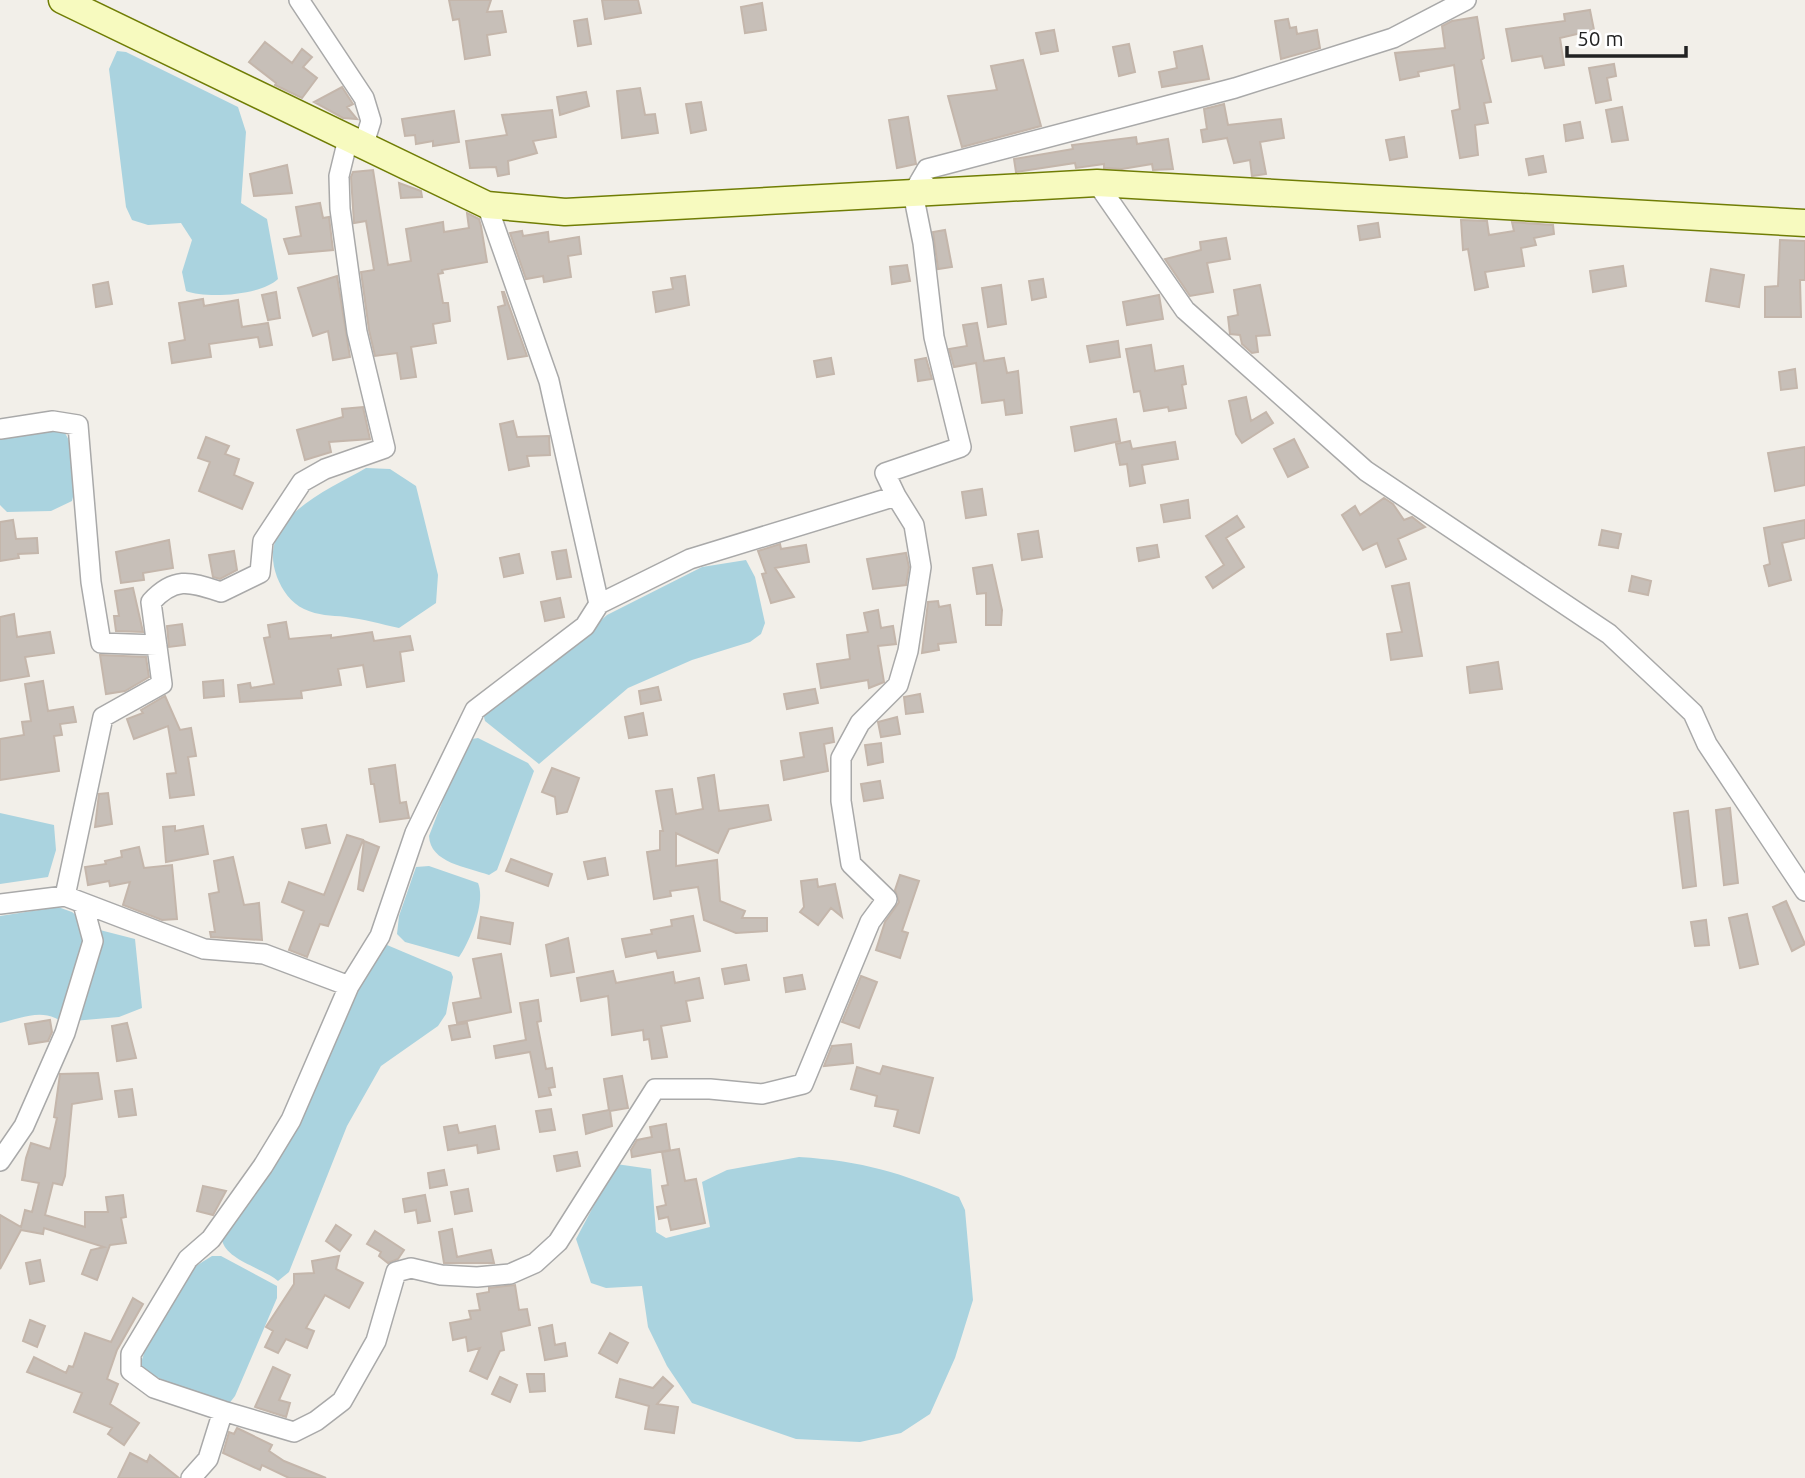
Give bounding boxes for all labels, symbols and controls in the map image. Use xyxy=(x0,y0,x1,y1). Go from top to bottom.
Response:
scale bar xyxy=(1567,14,1686,58)
text: 50 m xyxy=(1577,26,1624,50)

